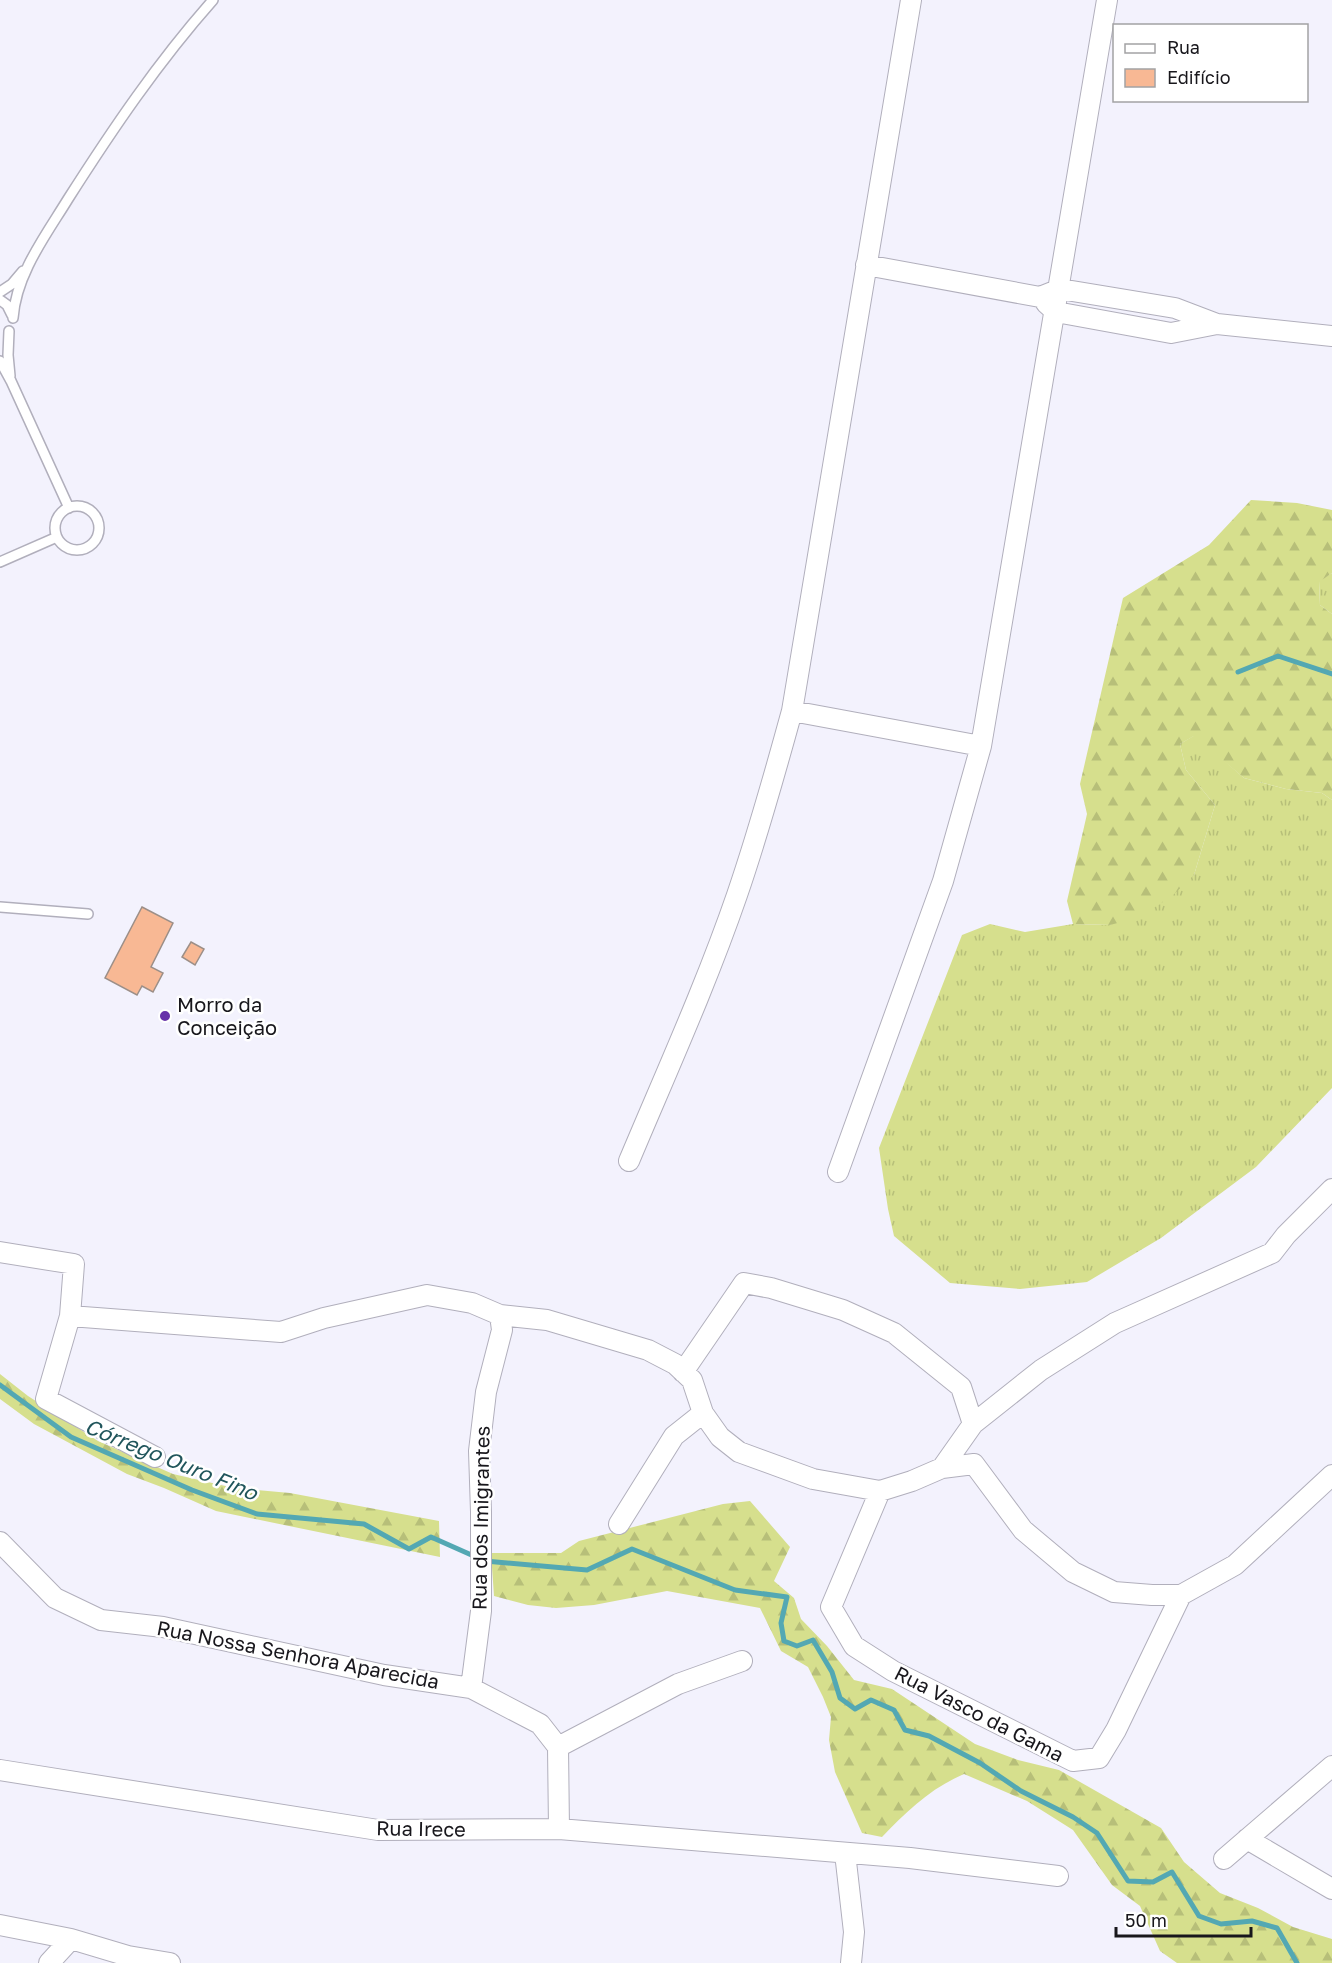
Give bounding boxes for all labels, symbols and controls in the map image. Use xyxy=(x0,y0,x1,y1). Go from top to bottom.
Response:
legend xyxy=(1113,24,1308,102)
text: Rua xyxy=(1167,36,1200,58)
text: Edifício xyxy=(1167,66,1231,88)
place label: Morro da Conceição xyxy=(177,992,277,1039)
marker: Morro da Conceição xyxy=(158,1009,172,1023)
water label: Córrego Ouro Fino xyxy=(81,1413,263,1506)
street label: Rua dos Imigrantes xyxy=(466,1426,494,1610)
street label: Rua Nossa Senhora Aparecida xyxy=(155,1615,441,1693)
street label: Rua Vasco da Gama xyxy=(891,1660,1068,1766)
street label: Rua Irece xyxy=(376,1815,466,1841)
scale bar xyxy=(1116,1900,1251,1938)
text: 50 m xyxy=(1125,1909,1167,1931)

